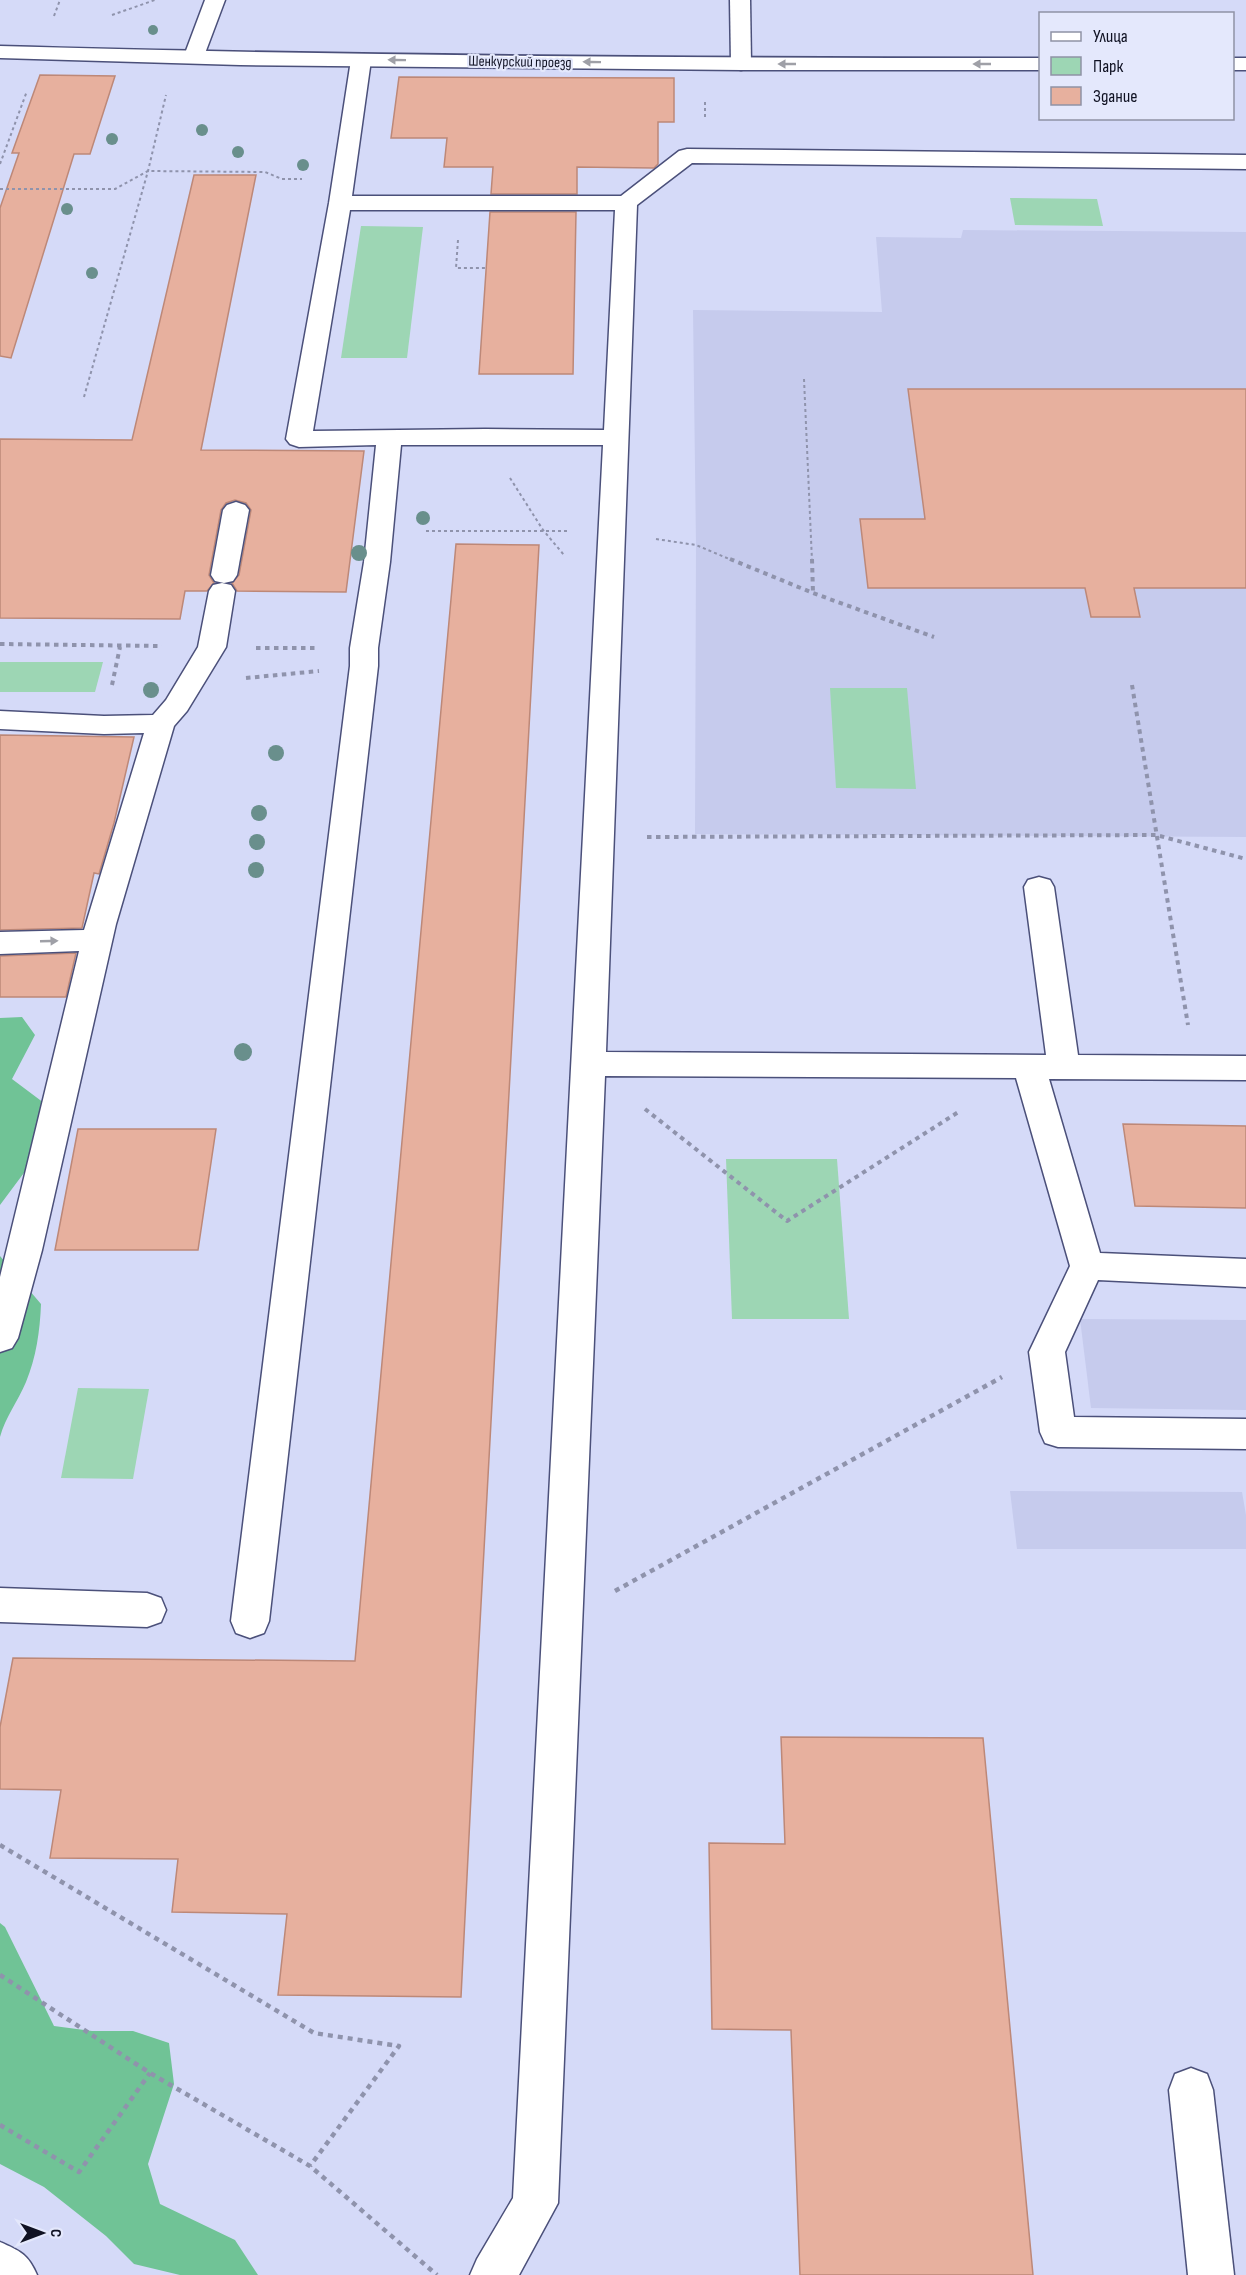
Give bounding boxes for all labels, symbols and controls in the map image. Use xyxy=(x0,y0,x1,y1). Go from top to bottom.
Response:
legend xyxy=(1039,12,1234,120)
text: Улица xyxy=(1093,26,1128,47)
street label: Шенкурский проезд xyxy=(468,52,572,72)
one-way arrow xyxy=(388,55,407,65)
text: Парк xyxy=(1093,56,1124,77)
one-way arrow xyxy=(583,57,602,67)
one-way arrow xyxy=(778,59,797,69)
one-way arrow xyxy=(973,59,992,69)
text: Здание xyxy=(1093,86,1138,107)
one-way arrow xyxy=(39,937,58,946)
north arrow xyxy=(12,2203,72,2263)
text: С xyxy=(46,2229,65,2237)

